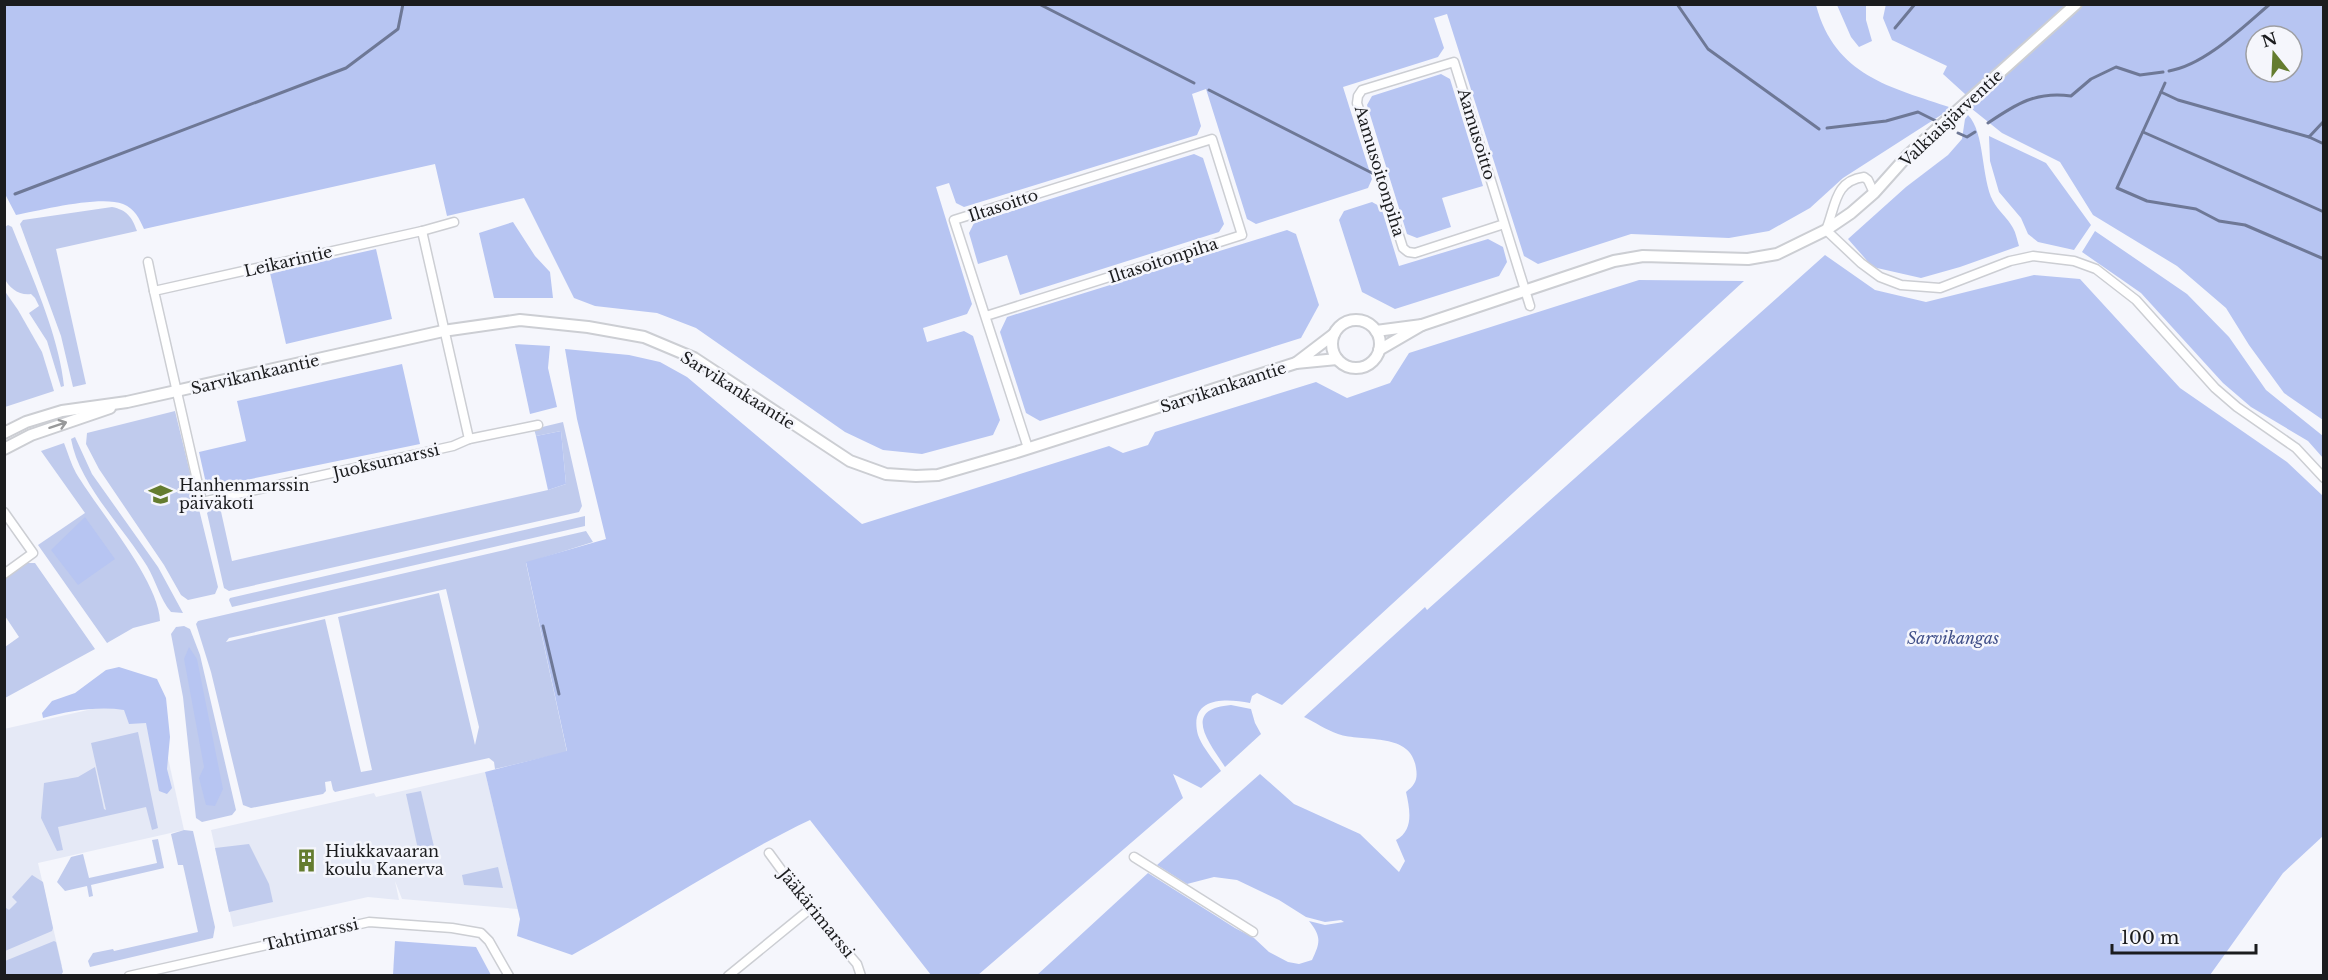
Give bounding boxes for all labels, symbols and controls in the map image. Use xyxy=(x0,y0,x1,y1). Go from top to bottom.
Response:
north arrow xyxy=(2244,24,2304,84)
text: N xyxy=(2259,28,2280,52)
street label: Valkiaisjärventie xyxy=(1895,65,2007,172)
street label: Aamusoitto xyxy=(1453,85,1500,182)
street label: Aamusoitonpiha xyxy=(1350,102,1409,239)
street label: Iltasoitto xyxy=(965,184,1041,226)
street label: Iltasoitonpiha xyxy=(1106,233,1220,287)
street label: Leikarintie xyxy=(242,241,334,281)
street label: Sarvikankaantie xyxy=(677,347,799,433)
street label: Sarvikankaantie xyxy=(189,350,321,398)
street label: Sarvikankaantie xyxy=(1158,357,1288,417)
one-way arrow xyxy=(48,419,67,430)
street label: Juoksumarssi xyxy=(329,439,442,483)
place label: Hanhenmarssin päiväkoti xyxy=(179,475,310,513)
school or university icon: Hanhenmarssin päiväkoti xyxy=(148,481,174,507)
park label: Sarvikangas xyxy=(1907,628,1999,648)
place label: Hiukkavaaran koulu Kanerva xyxy=(325,841,444,879)
building icon: Hiukkavaaran koulu Kanerva xyxy=(294,847,320,873)
street label: Jääkärimarssi xyxy=(774,863,859,962)
street label: Tahtimarssi xyxy=(262,913,361,955)
scale bar xyxy=(2112,917,2256,955)
text: 100 m xyxy=(2121,927,2179,949)

